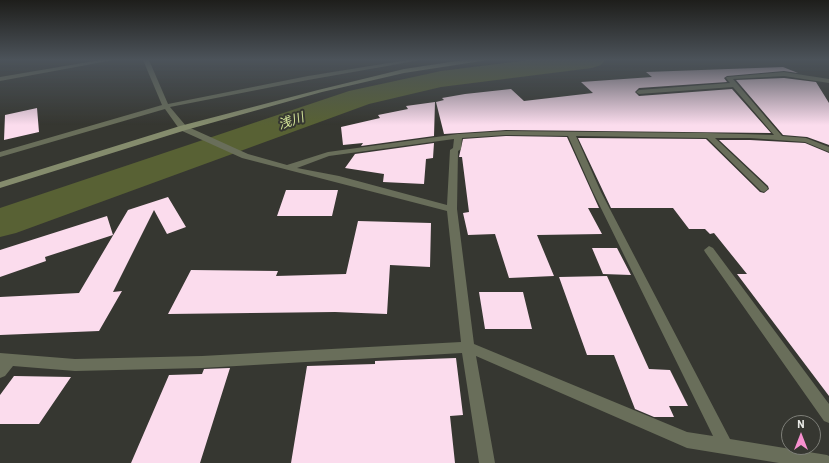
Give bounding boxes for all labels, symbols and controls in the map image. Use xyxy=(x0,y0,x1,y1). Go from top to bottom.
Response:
water label: 浅川 xyxy=(276,109,306,133)
north arrow xyxy=(781,415,821,455)
text: N xyxy=(797,417,805,430)

